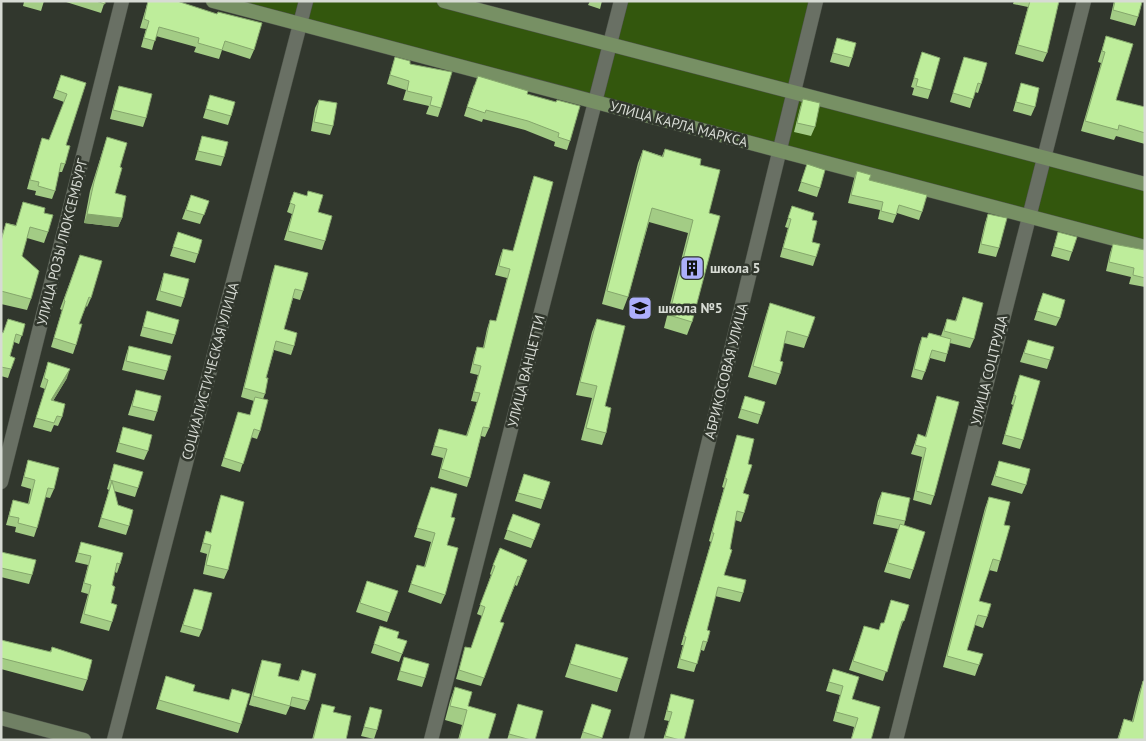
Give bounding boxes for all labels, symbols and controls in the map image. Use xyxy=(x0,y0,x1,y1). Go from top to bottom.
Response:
street label: УЛИЦА КАРЛА МАРКСА xyxy=(608,97,751,151)
street label: УЛИЦА РОЗЫ ЛЮКСЕМБУРГ xyxy=(33,156,92,327)
building icon: школа 5 xyxy=(679,255,705,281)
place label: школа 5 xyxy=(710,259,760,277)
street label: СОЦИАЛИСТИЧЕСКАЯ УЛИЦА xyxy=(178,279,243,462)
school or university icon: школа №5 xyxy=(627,295,653,321)
place label: школа №5 xyxy=(658,299,723,317)
street label: АБРИКОСОВАЯ УЛИЦА xyxy=(700,300,752,441)
street label: УЛИЦА СОЦТРУДА xyxy=(967,312,1012,427)
street label: УЛИЦА ВАНЦЕТТИ xyxy=(503,313,549,429)

